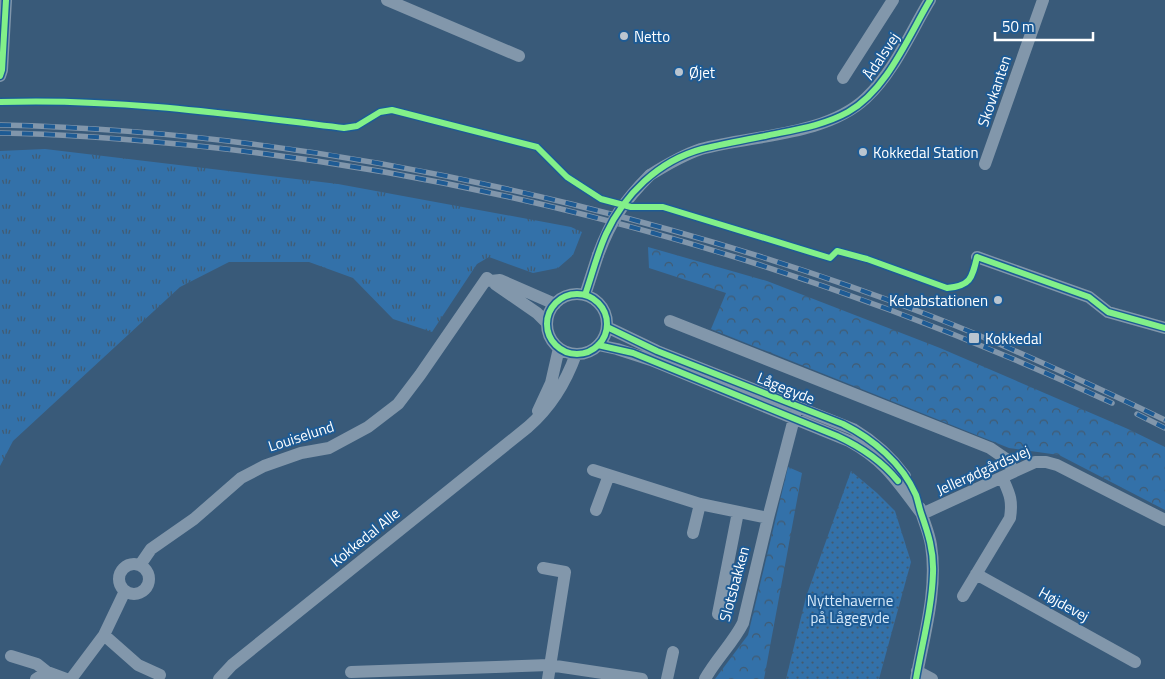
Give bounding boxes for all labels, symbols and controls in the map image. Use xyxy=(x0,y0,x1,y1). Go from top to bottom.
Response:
scale bar xyxy=(995,10,1092,42)
text: 50 m xyxy=(1002,15,1035,38)
place label: Netto xyxy=(634,25,670,48)
street label: Ådalsvej xyxy=(857,28,905,84)
marker: Netto xyxy=(618,30,630,42)
street label: Skovkanten xyxy=(971,52,1017,130)
place label: Øjet xyxy=(689,61,716,84)
marker: Øjet xyxy=(673,66,685,78)
place label: Kokkedal Station xyxy=(873,141,979,164)
marker: Kokkedal Station xyxy=(857,146,869,158)
place label: Kebabstationen xyxy=(889,289,988,312)
marker: Kebabstationen xyxy=(992,294,1004,306)
place label: Kokkedal xyxy=(985,327,1042,350)
marker: Kokkedal xyxy=(967,331,981,345)
street label: Lågegyde xyxy=(754,366,818,410)
street label: Louiselund xyxy=(265,415,337,457)
street label: Jellerødgårdsvej xyxy=(933,439,1033,501)
street label: Kokkedal Alle xyxy=(325,502,405,572)
street label: Slotsbakken xyxy=(713,544,755,624)
street label: Højdevej xyxy=(1035,581,1093,627)
park label: Nyttehaverne på Lågegyde xyxy=(807,589,893,629)

